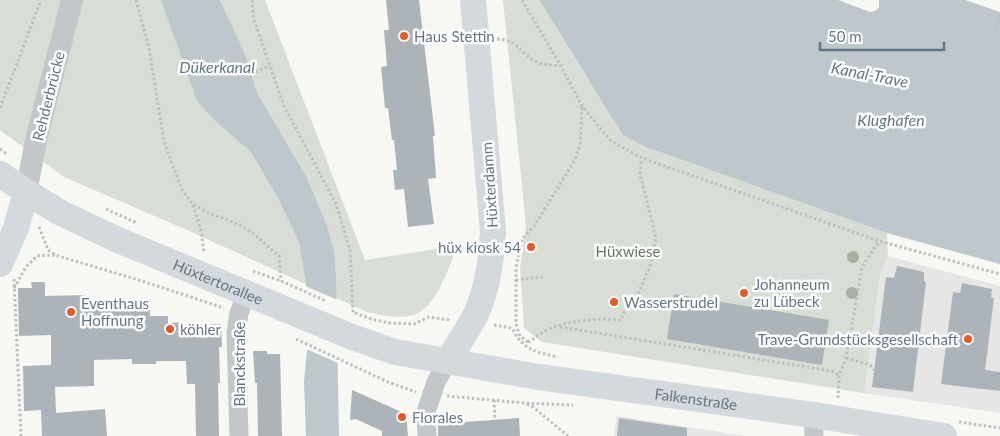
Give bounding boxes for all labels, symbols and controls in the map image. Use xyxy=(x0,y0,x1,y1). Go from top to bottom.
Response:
scale bar xyxy=(820,20,944,52)
place label: Haus Stettin xyxy=(414,27,495,45)
text: 50 m xyxy=(828,27,862,45)
marker: Haus Stettin xyxy=(398,30,410,42)
street label: Rehderbrücke xyxy=(28,49,68,143)
water label: Dükerkanal xyxy=(179,57,255,76)
water label: Kanal-Trave xyxy=(830,57,911,91)
water label: Klughafen xyxy=(857,110,925,129)
street label: Hüxterdamm xyxy=(477,141,501,229)
place label: hüx kiosk 54 xyxy=(438,238,521,256)
marker: hüx kiosk 54 xyxy=(525,241,537,253)
park label: Hüxwiese xyxy=(596,242,661,260)
street label: Hüxtertorallee xyxy=(171,255,266,308)
place label: Johanneum zu Lübeck xyxy=(754,275,830,310)
marker: Johanneum zu Lübeck xyxy=(738,287,750,299)
place label: Wasserstrudel xyxy=(624,293,718,311)
place label: Eventhaus Hoffnung xyxy=(81,294,149,329)
marker: Wasserstrudel xyxy=(608,296,620,308)
marker: Eventhaus Hoffnung xyxy=(65,306,77,318)
place label: köhler xyxy=(180,320,222,338)
street label: Blanckstraße xyxy=(230,321,248,406)
marker: köhler xyxy=(164,323,176,335)
place label: Trave-Grundstücksgesellschaft xyxy=(758,330,959,348)
marker: Trave-Grundstücksgesellschaft xyxy=(962,333,974,345)
street label: Falkenstraße xyxy=(654,384,739,413)
place label: Florales xyxy=(412,408,463,426)
marker: Florales xyxy=(396,411,408,423)

